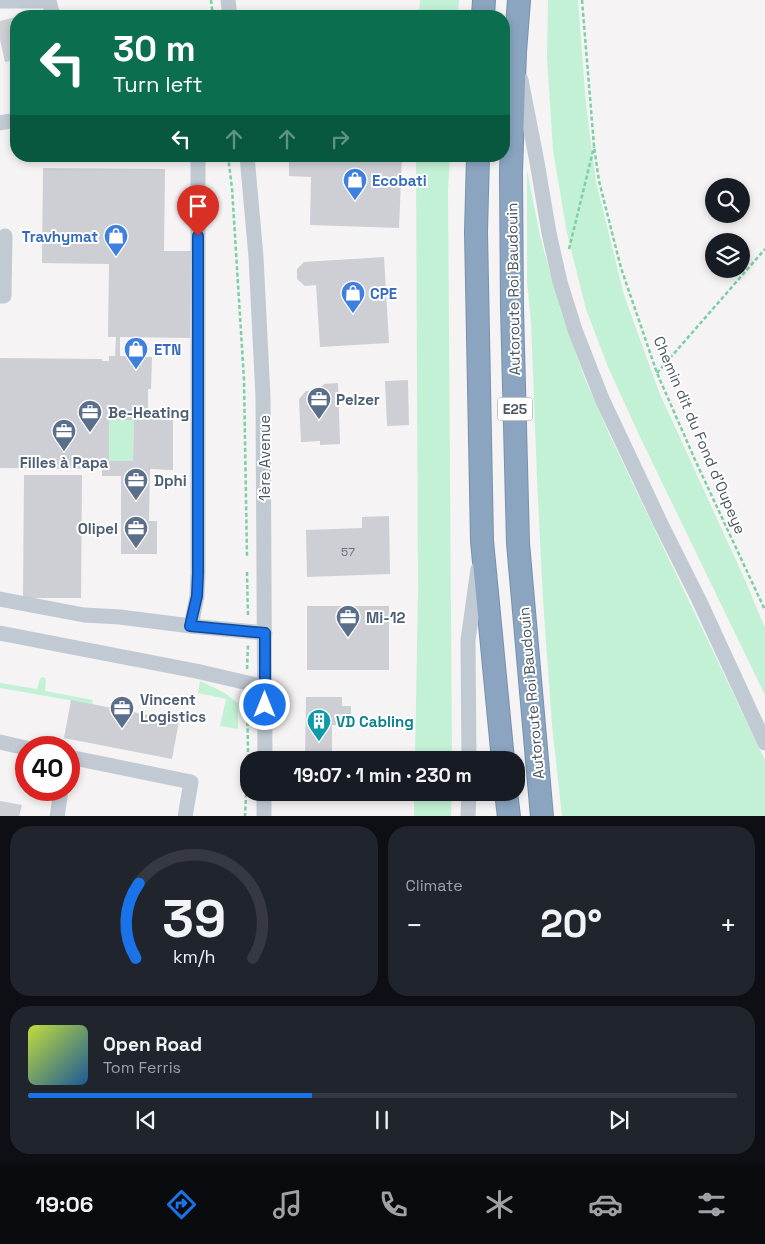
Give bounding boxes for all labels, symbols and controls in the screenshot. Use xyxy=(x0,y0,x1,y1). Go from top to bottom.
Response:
text: 30 m xyxy=(113,27,196,71)
icon: left xyxy=(30,30,95,95)
text: Turn left xyxy=(113,70,203,98)
icon: left xyxy=(167,125,195,153)
icon: ahead xyxy=(220,125,248,153)
icon: ahead xyxy=(273,125,301,153)
icon: right xyxy=(326,125,354,153)
shop icon: Ecobati xyxy=(342,167,368,201)
place label: Ecobati xyxy=(372,171,427,190)
map controls xyxy=(705,178,750,278)
button: search xyxy=(705,178,750,223)
pin xyxy=(177,185,219,236)
icon: arrive xyxy=(184,192,212,220)
street label: Autoroute Roi Baudouin xyxy=(502,203,524,375)
shop icon: Travhymat xyxy=(103,223,129,257)
place label: Travhymat xyxy=(22,227,98,246)
button: layers xyxy=(705,233,750,278)
shop icon: CPE xyxy=(340,280,366,314)
place label: CPE xyxy=(370,284,397,303)
street label: Chemin dit du Fond d'Oupeye xyxy=(650,333,750,537)
shop icon: ETN xyxy=(123,336,149,370)
place label: ETN xyxy=(154,340,181,359)
office icon: Pelzer xyxy=(306,386,332,420)
place label: Pelzer xyxy=(336,390,380,409)
road number: E25 xyxy=(498,398,532,420)
office icon: Be-Heating xyxy=(77,399,103,433)
place label: Be-Heating xyxy=(108,403,189,422)
street label: 1ère Avenue xyxy=(255,415,274,501)
office icon: Filles à Papa xyxy=(51,418,77,452)
place label: Filles à Papa xyxy=(20,453,109,472)
office icon: Dphi xyxy=(123,467,149,501)
place label: Dphi xyxy=(154,471,187,490)
office icon: Olipel xyxy=(123,515,149,549)
place label: Olipel xyxy=(78,519,118,538)
house number: 57 xyxy=(341,544,355,560)
office icon: Mi-12 xyxy=(335,604,361,638)
street label: Autoroute Roi Baudouin xyxy=(514,606,548,780)
place label: Mi-12 xyxy=(366,608,405,627)
position arrow xyxy=(238,678,290,730)
place label: Vincent Logistics xyxy=(140,690,206,726)
office icon: Vincent Logistics xyxy=(109,695,135,729)
building icon: VD Cabling xyxy=(306,708,332,742)
place label: VD Cabling xyxy=(336,712,414,731)
speed limit sign: 40 xyxy=(15,736,80,801)
text: 19:07 · 1 min · 230 m xyxy=(293,763,472,788)
text: Climate xyxy=(406,875,463,896)
text: 39 xyxy=(162,886,226,952)
text: 20° xyxy=(540,900,602,948)
text: − xyxy=(406,907,423,943)
text: + xyxy=(720,907,737,943)
text: km/h xyxy=(172,945,215,968)
text: Open Road xyxy=(103,1032,202,1057)
text: Tom Ferris xyxy=(103,1057,181,1078)
icon: previous xyxy=(132,1106,160,1134)
icon: pause xyxy=(368,1106,396,1134)
icon: next xyxy=(605,1106,633,1134)
icon: directions xyxy=(164,1187,199,1222)
icon: music xyxy=(270,1187,305,1222)
icon: phone xyxy=(376,1187,411,1222)
icon: climate xyxy=(482,1187,517,1222)
icon: car xyxy=(588,1187,623,1222)
icon: filters xyxy=(694,1187,729,1222)
text: 19:06 xyxy=(36,1190,93,1218)

